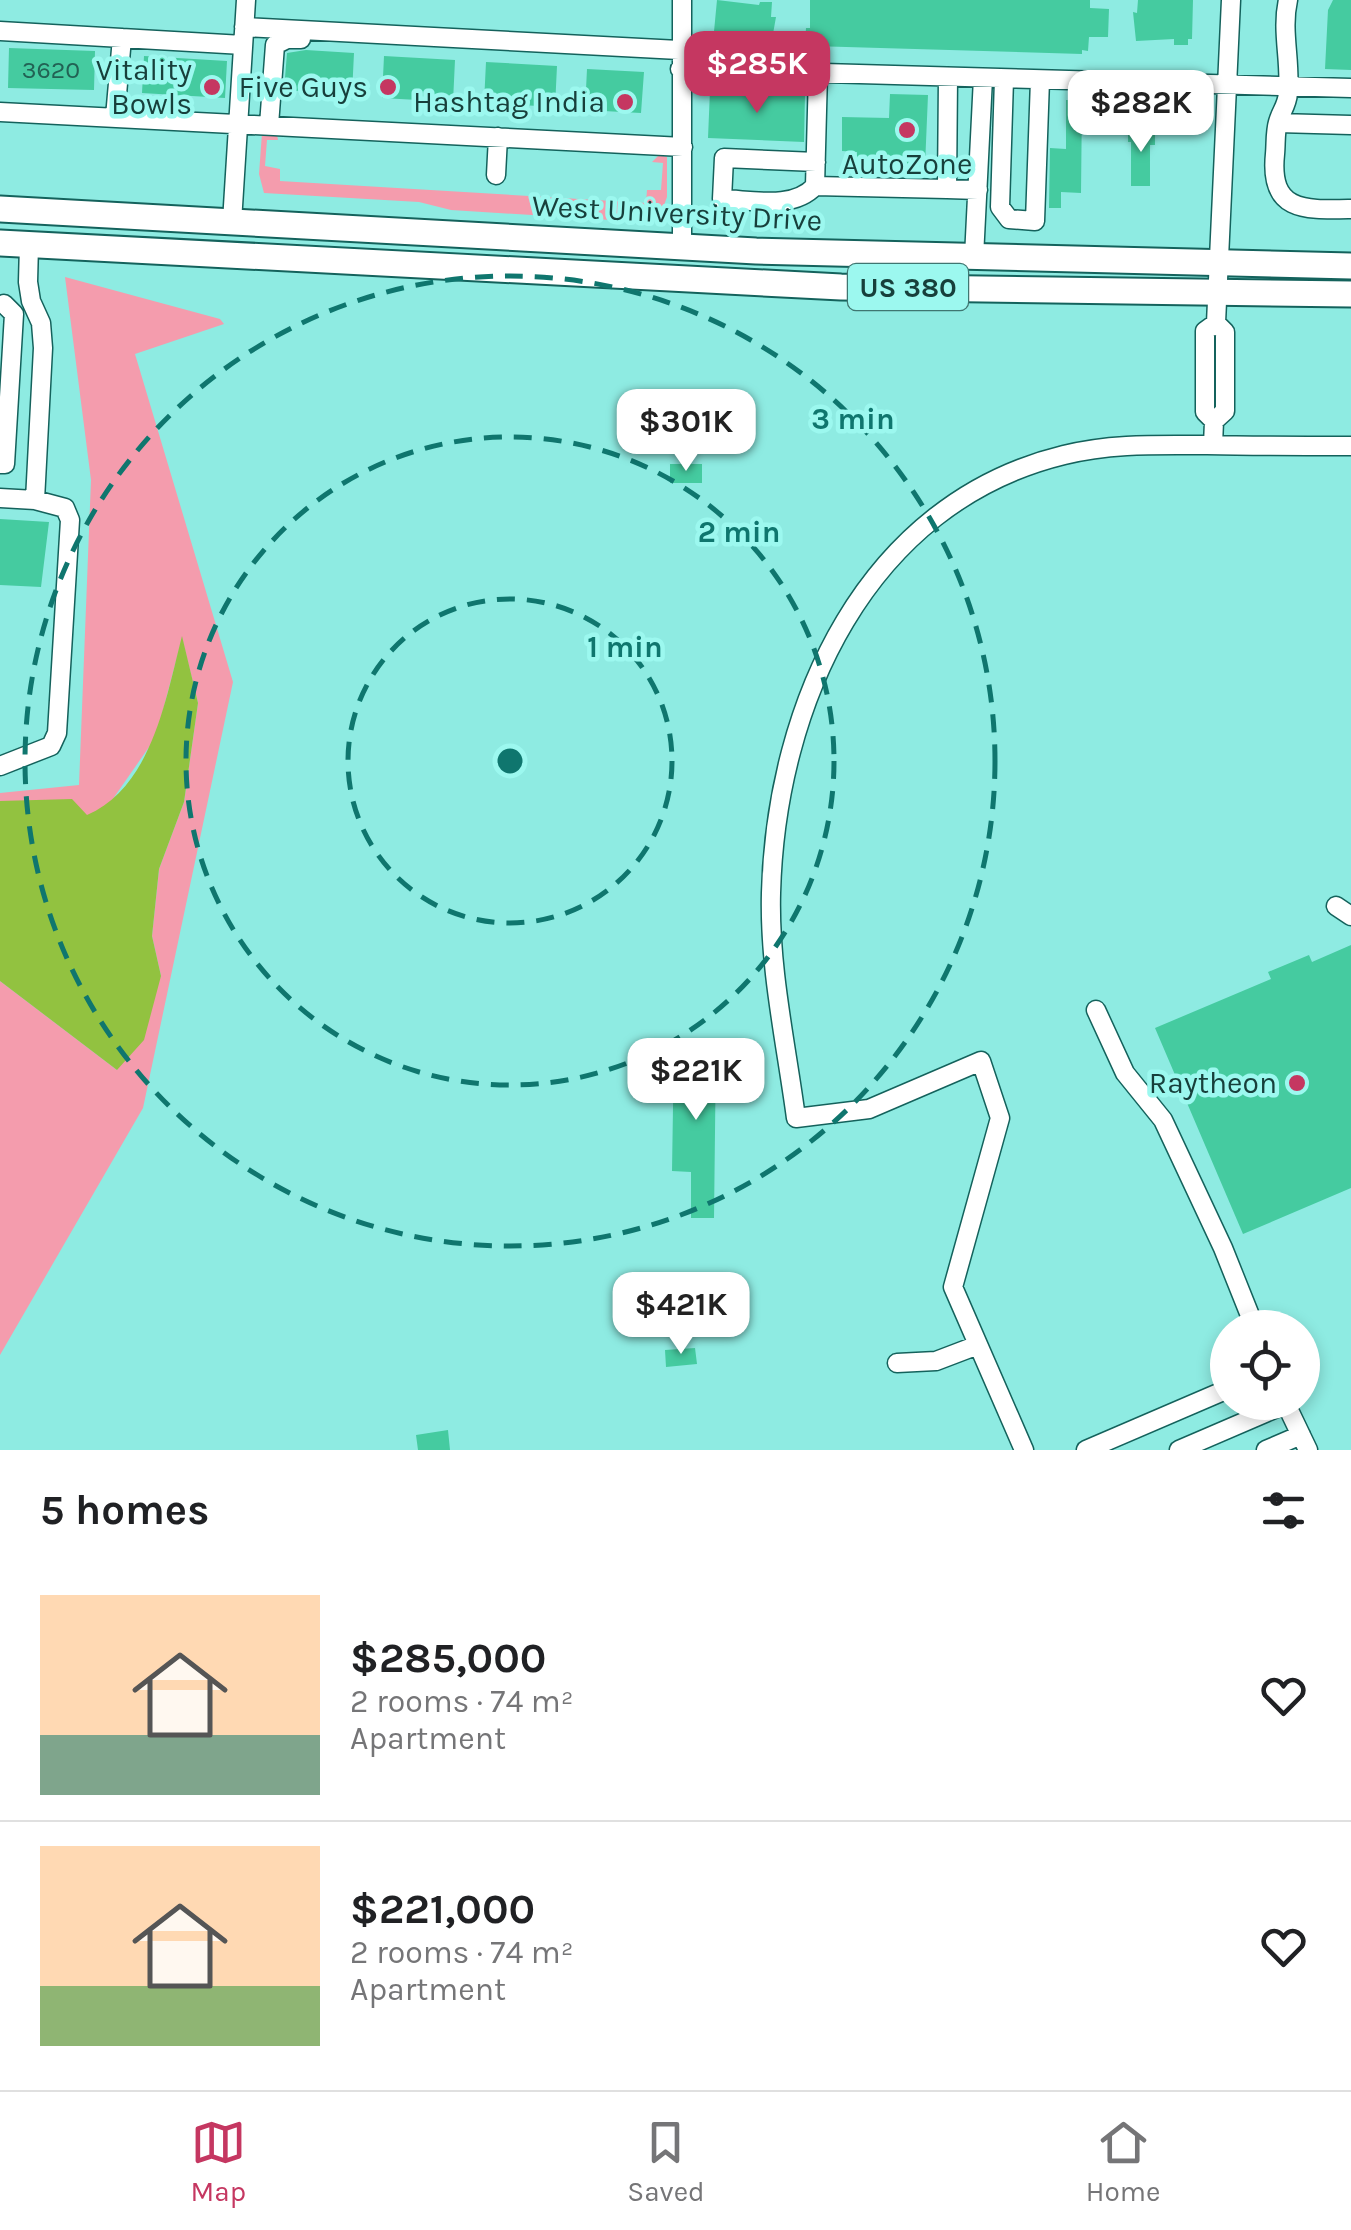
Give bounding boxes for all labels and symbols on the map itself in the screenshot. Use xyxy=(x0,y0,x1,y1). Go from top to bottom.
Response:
pin: $285K xyxy=(687,31,827,116)
place label: Vitality Bowls xyxy=(96,52,192,122)
house number: 3620 xyxy=(22,55,80,84)
place label: Five Guys xyxy=(239,69,368,105)
pin: $282K xyxy=(1071,70,1211,155)
marker: Vitality Bowls xyxy=(201,76,223,98)
marker: Five Guys xyxy=(377,76,399,98)
place label: Hashtag India xyxy=(413,84,605,120)
marker: Hashtag India xyxy=(614,91,636,113)
marker: AutoZone xyxy=(896,119,918,141)
place label: AutoZone xyxy=(842,146,972,182)
street label: West University Drive xyxy=(531,187,823,239)
road number: US 380 xyxy=(848,264,968,310)
pin: $301K xyxy=(616,389,756,474)
text: 3 min xyxy=(811,401,895,437)
text: 2 min xyxy=(698,514,780,550)
text: 1 min xyxy=(587,629,663,665)
centre of rings xyxy=(492,743,528,779)
pin: $221K xyxy=(626,1038,766,1123)
place label: Raytheon xyxy=(1149,1065,1277,1101)
marker: Raytheon xyxy=(1286,1072,1308,1094)
pin: $421K xyxy=(611,1272,751,1357)

